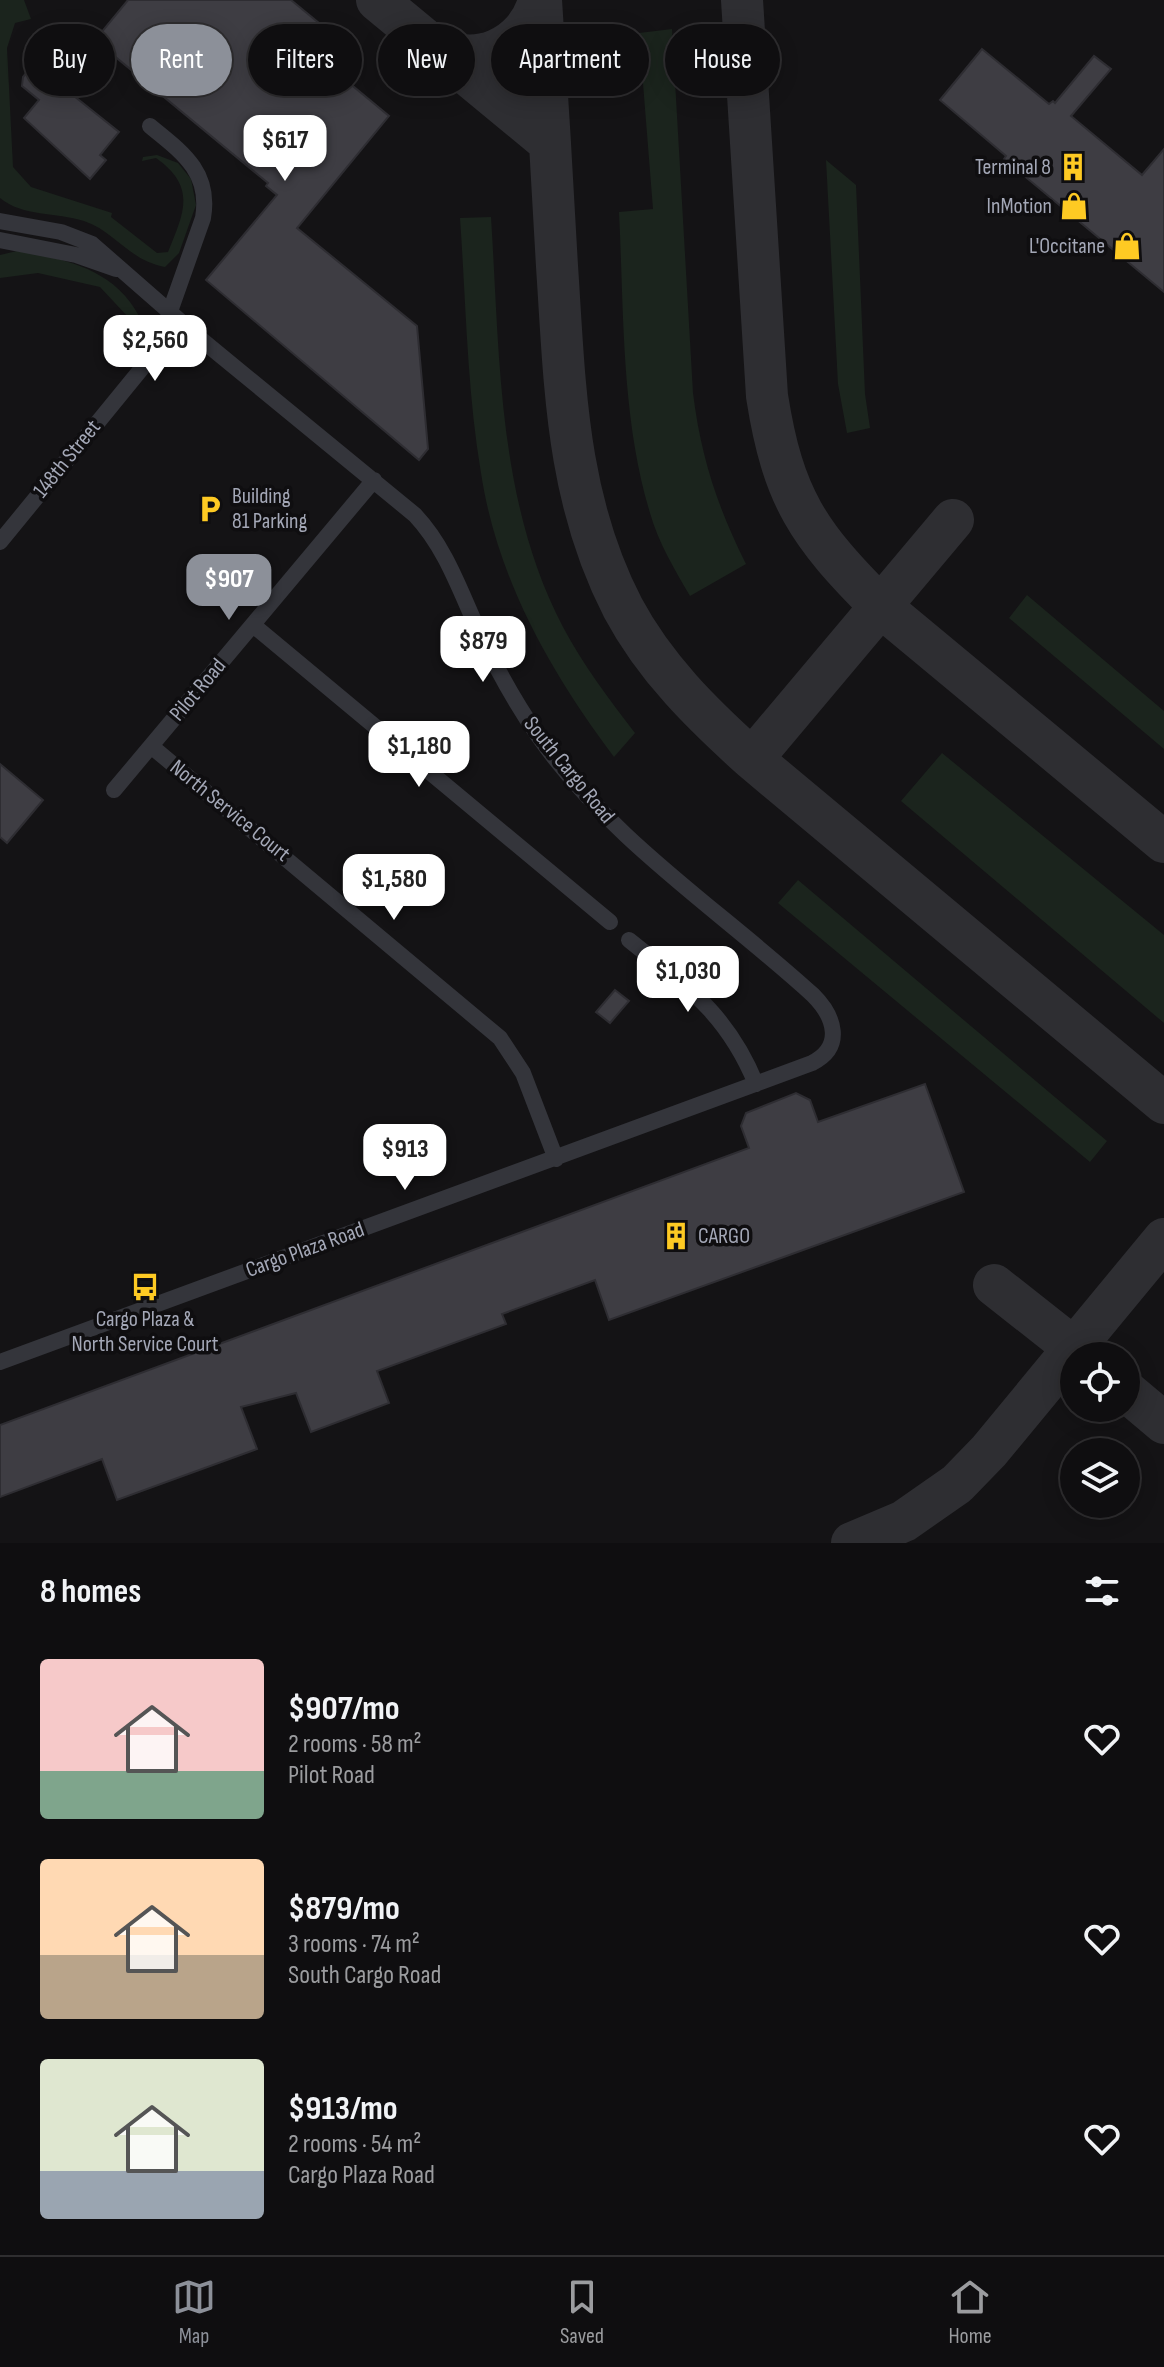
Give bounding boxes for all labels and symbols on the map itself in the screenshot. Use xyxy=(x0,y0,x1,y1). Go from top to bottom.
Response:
pin: $617 xyxy=(238,115,332,183)
building icon: Terminal 8 xyxy=(1058,152,1088,182)
place label: Terminal 8 xyxy=(975,154,1051,181)
shop icon: InMotion xyxy=(1059,191,1089,221)
place label: InMotion xyxy=(987,193,1052,220)
shop icon: L'Occitane xyxy=(1112,231,1142,261)
place label: L'Occitane xyxy=(1029,233,1105,260)
pin: $2,560 xyxy=(90,315,220,383)
street label: 148th Street xyxy=(27,414,107,503)
place label: Building 81 Parking xyxy=(232,483,308,535)
parking icon: Building 81 Parking xyxy=(195,494,225,524)
pin: $907 xyxy=(182,554,276,622)
pin: $879 xyxy=(436,616,530,684)
street label: Pilot Road xyxy=(164,653,232,727)
street label: South Cargo Road xyxy=(518,711,620,829)
pin: $1,180 xyxy=(354,721,484,789)
street label: North Service Court xyxy=(164,754,296,868)
pin: $1,580 xyxy=(329,854,459,922)
pin: $1,030 xyxy=(623,946,753,1014)
pin: $913 xyxy=(358,1124,452,1192)
street label: Cargo Plaza Road xyxy=(242,1216,368,1284)
building icon: CARGO xyxy=(661,1221,691,1251)
place label: CARGO xyxy=(698,1223,750,1250)
bus stop icon: Cargo Plaza & North Service Court xyxy=(130,1272,160,1302)
place label: Cargo Plaza & North Service Court xyxy=(71,1306,219,1358)

